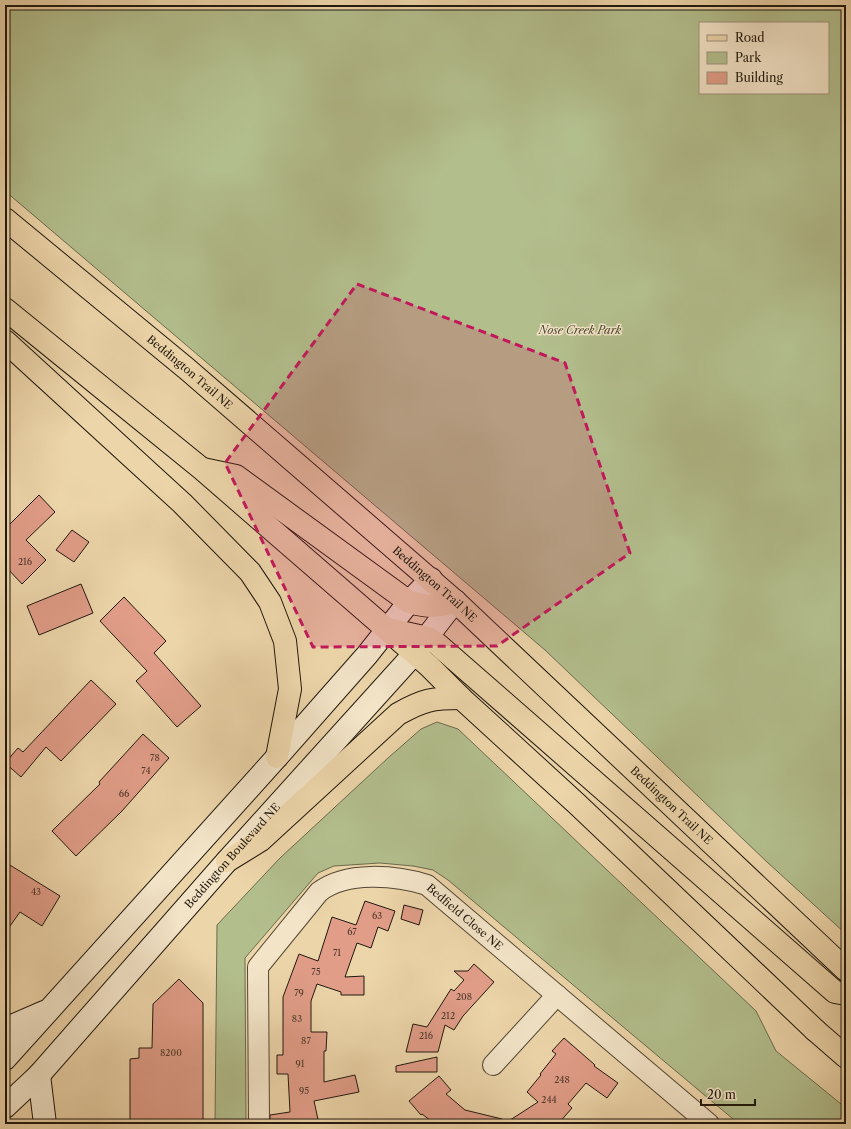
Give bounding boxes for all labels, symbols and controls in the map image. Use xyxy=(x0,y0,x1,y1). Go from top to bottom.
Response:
legend xyxy=(699,22,829,94)
text: Road xyxy=(735,30,765,45)
text: Park xyxy=(735,50,762,65)
text: Building xyxy=(735,70,783,85)
park label: Nose Creek Park xyxy=(538,323,621,337)
street label: Beddington Trail NE xyxy=(144,332,236,413)
street label: Beddington Trail NE xyxy=(390,543,480,625)
house number: 216 xyxy=(18,556,32,567)
house number: 78 xyxy=(150,752,160,763)
street label: Beddington Trail NE xyxy=(628,763,716,848)
house number: 74 xyxy=(141,765,151,776)
house number: 66 xyxy=(119,788,129,799)
street label: Beddington Boulevard NE xyxy=(182,800,283,911)
street label: Bedfield Close NE xyxy=(424,881,506,954)
house number: 43 xyxy=(31,886,41,897)
house number: 63 xyxy=(372,910,382,921)
house number: 67 xyxy=(347,926,357,937)
house number: 71 xyxy=(333,947,341,958)
house number: 75 xyxy=(311,966,321,977)
house number: 79 xyxy=(294,987,304,998)
house number: 208 xyxy=(456,991,472,1002)
house number: 212 xyxy=(441,1010,455,1021)
house number: 83 xyxy=(292,1013,302,1024)
house number: 216 xyxy=(419,1030,433,1041)
house number: 87 xyxy=(301,1035,311,1046)
house number: 8200 xyxy=(160,1047,182,1058)
house number: 91 xyxy=(295,1058,305,1069)
house number: 248 xyxy=(554,1074,570,1085)
scale bar xyxy=(701,1081,755,1107)
house number: 95 xyxy=(299,1085,309,1096)
text: 20 m xyxy=(707,1087,736,1102)
house number: 244 xyxy=(541,1094,557,1105)

